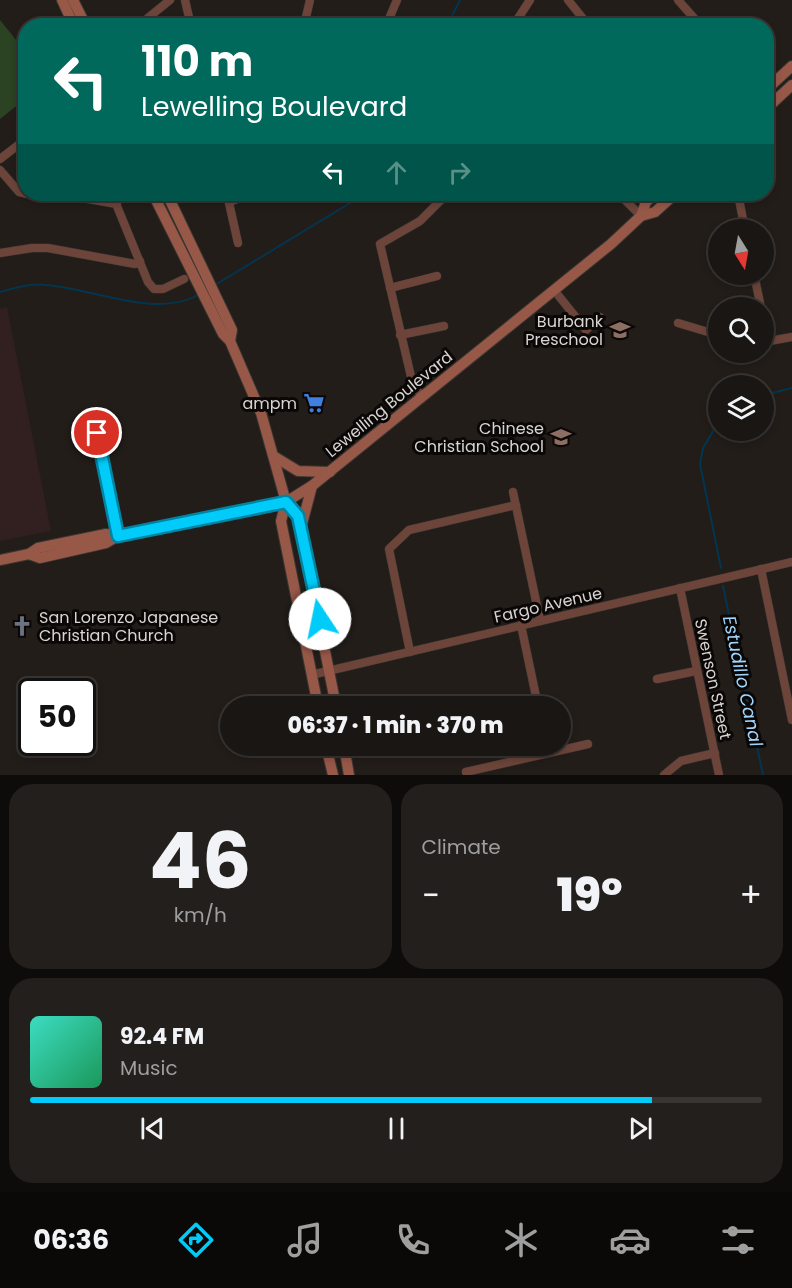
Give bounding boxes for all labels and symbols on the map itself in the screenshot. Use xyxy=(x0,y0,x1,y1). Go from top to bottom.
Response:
north arrow xyxy=(708,219,774,285)
place label: Burbank Preschool xyxy=(525,310,604,351)
school or university icon: Burbank Preschool xyxy=(608,318,632,342)
street label: Lewelling Boulevard xyxy=(320,345,458,463)
supermarket icon: ampm xyxy=(302,391,326,415)
place label: ampm xyxy=(242,392,297,415)
pin xyxy=(71,407,122,458)
place label: Chinese Christian School xyxy=(414,417,544,458)
school or university icon: Chinese Christian School xyxy=(549,425,573,449)
street label: Fargo Avenue xyxy=(492,581,604,629)
position arrow xyxy=(288,587,352,651)
place label: San Lorenzo Japanese Christian Church xyxy=(39,606,218,647)
water label: Estudillo Canal xyxy=(717,613,769,749)
church icon: San Lorenzo Japanese Christian Church xyxy=(10,614,34,638)
street label: Swenson Street xyxy=(689,617,737,742)
speed limit sign: 50 xyxy=(18,678,96,756)

